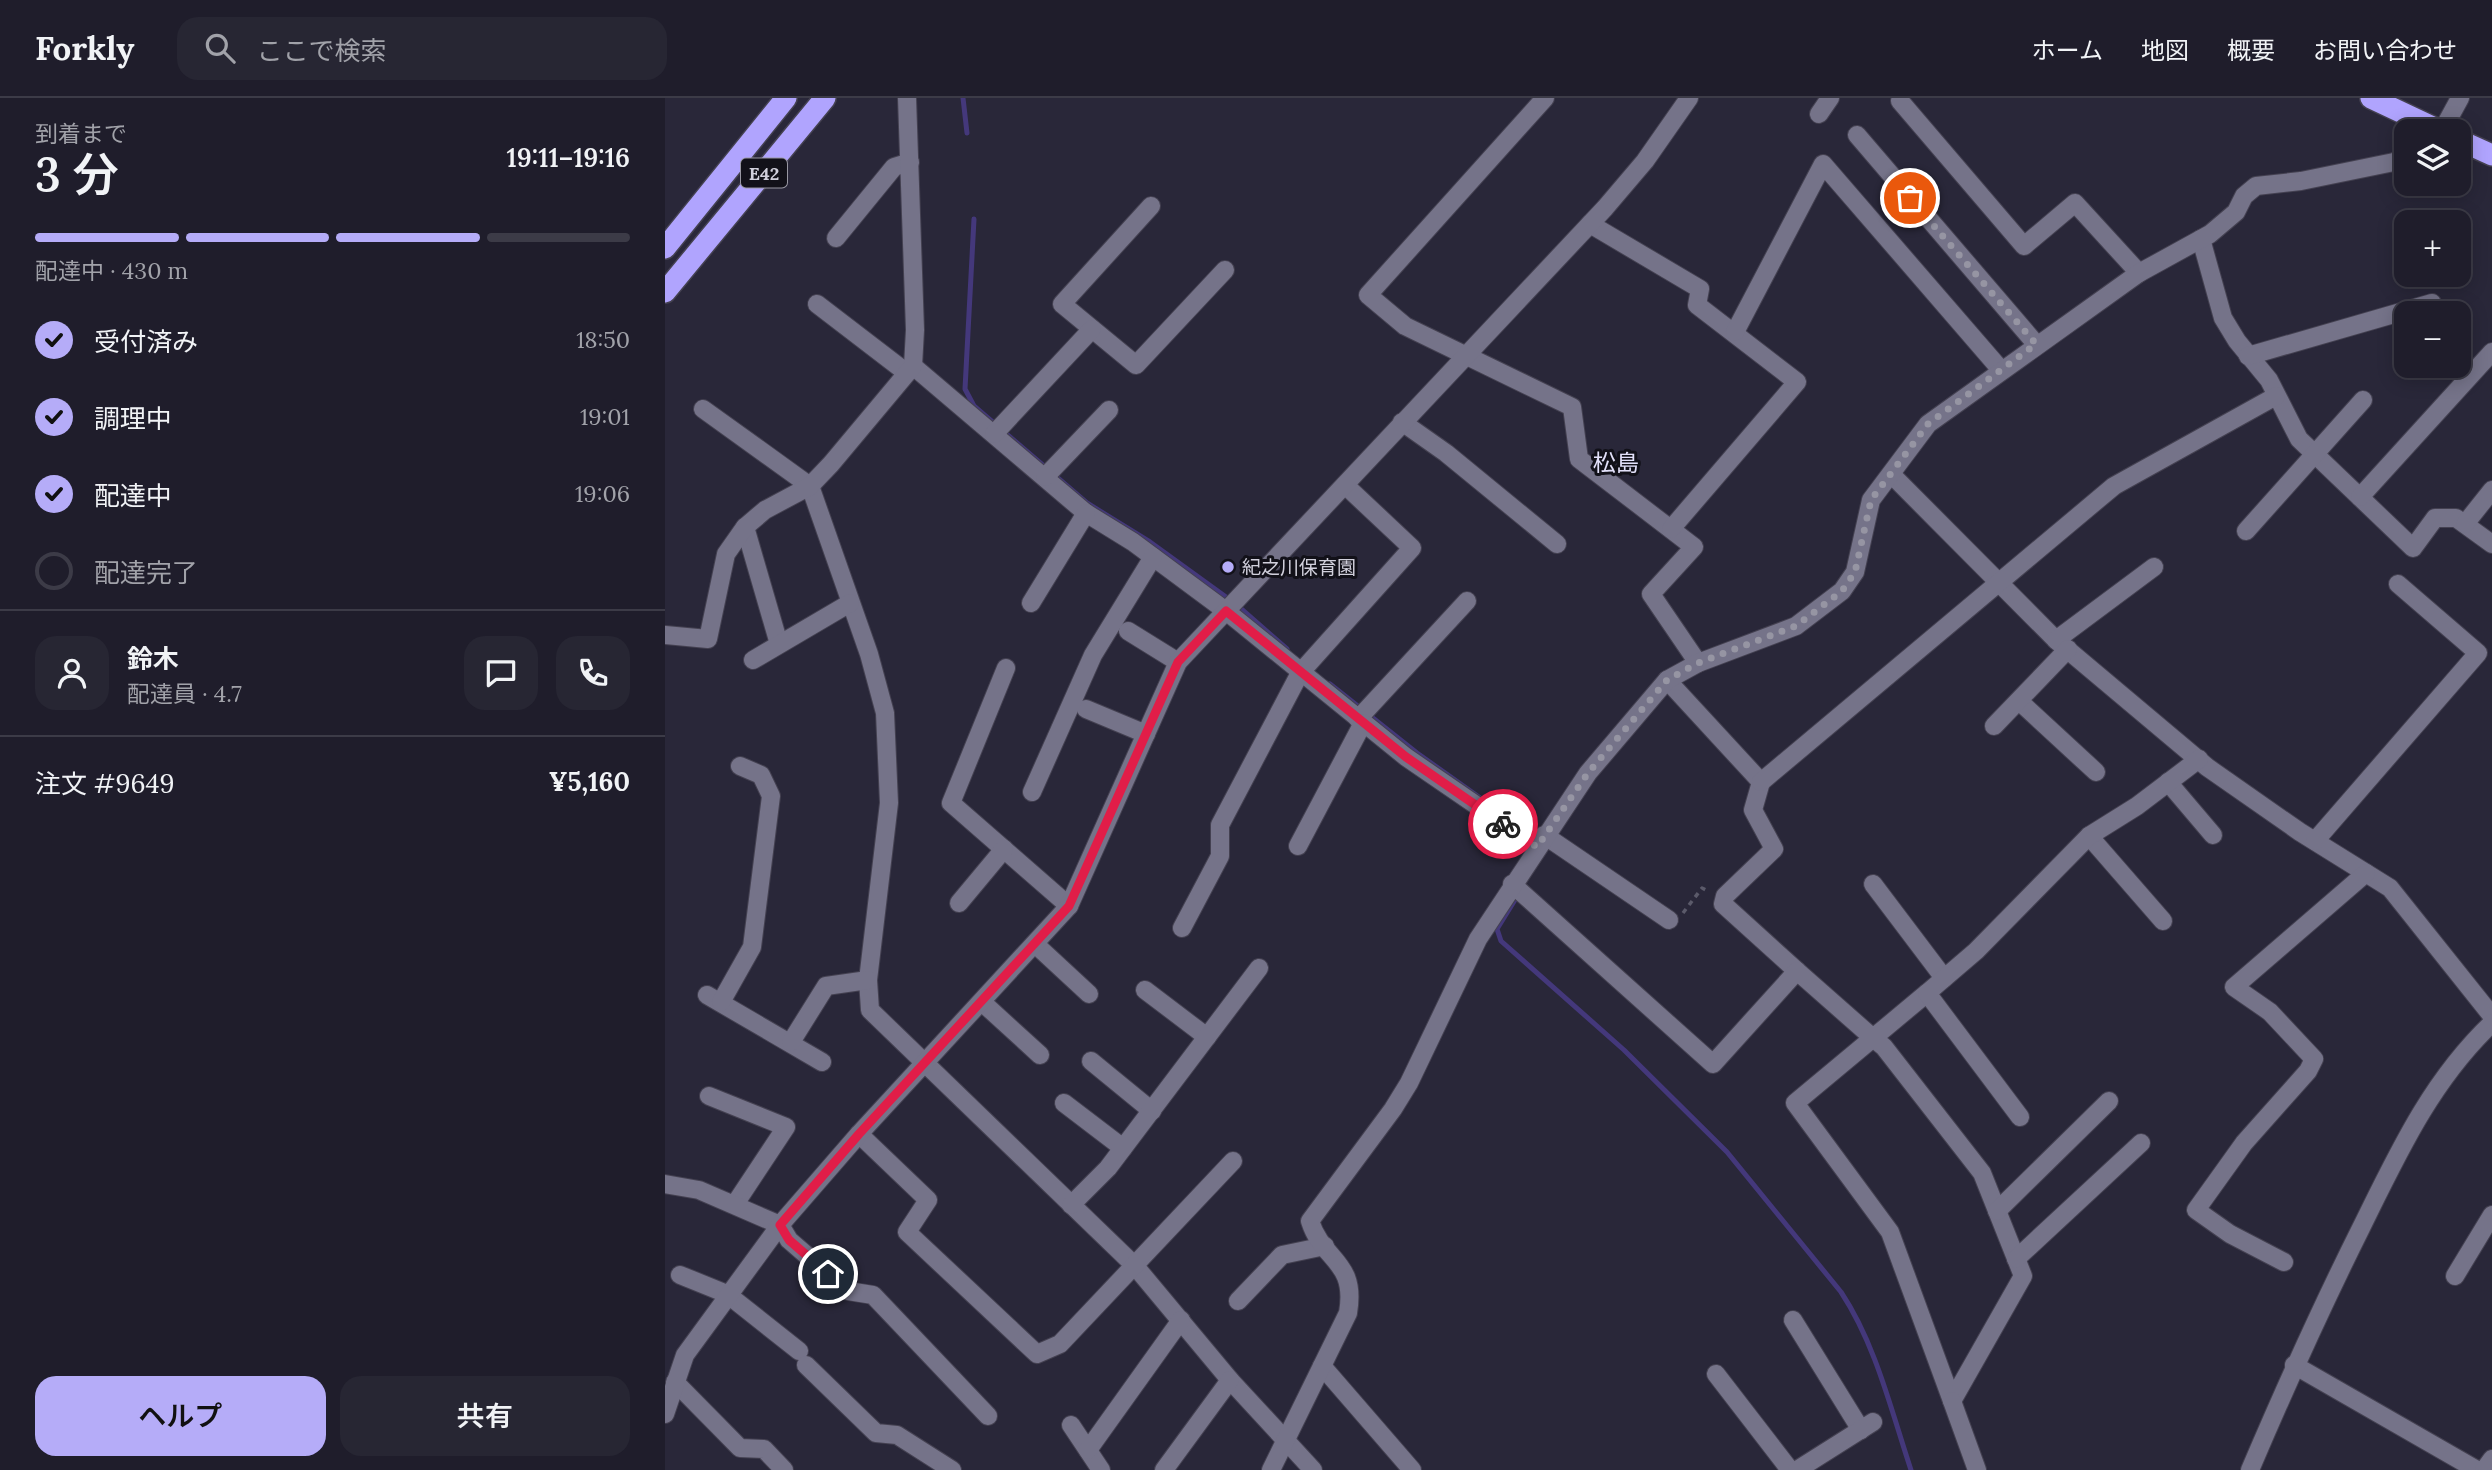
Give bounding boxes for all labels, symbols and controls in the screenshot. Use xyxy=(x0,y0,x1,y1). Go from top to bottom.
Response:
search box xyxy=(177,17,667,80)
text: Forkly xyxy=(35,27,135,69)
icon: search xyxy=(201,29,239,67)
text: ここで検索 xyxy=(257,34,387,67)
text: ホーム xyxy=(2032,35,2103,66)
text: 地図 xyxy=(2141,35,2189,66)
text: 概要 xyxy=(2227,35,2275,66)
text: お問い合わせ xyxy=(2313,35,2457,66)
text: 到着まで xyxy=(35,119,127,148)
map controls xyxy=(2394,119,2471,378)
button: layers xyxy=(2394,119,2471,196)
text: 19:11–19:16 xyxy=(507,141,630,174)
text: 3 分 xyxy=(35,145,119,204)
road number: E42 xyxy=(741,158,787,188)
pin xyxy=(1880,168,1940,228)
icon: bag xyxy=(1891,179,1929,217)
button: + xyxy=(2394,210,2471,287)
text: 配達中 · 430 m xyxy=(35,256,188,285)
button: − xyxy=(2394,301,2471,378)
icon: check xyxy=(35,321,73,359)
text: 受付済み xyxy=(94,325,198,358)
text: 18:50 xyxy=(576,325,630,354)
icon: check xyxy=(35,398,73,436)
text: 調理中 xyxy=(94,402,172,435)
text: 19:01 xyxy=(580,402,630,431)
district label: 松島 xyxy=(1593,448,1639,477)
icon: check xyxy=(35,475,73,513)
text: 配達中 xyxy=(94,479,172,512)
text: 19:06 xyxy=(575,479,630,508)
place label: 紀之川保育園 xyxy=(1242,555,1356,579)
text: 配達完了 xyxy=(94,556,198,589)
marker: 紀之川保育園 xyxy=(1220,559,1236,575)
button: person xyxy=(35,636,109,710)
button: chat xyxy=(464,636,538,710)
button: phone xyxy=(556,636,630,710)
text: 鈴木 xyxy=(127,642,179,675)
text: 配達員 · 4.7 xyxy=(127,679,242,708)
text: ¥5,160 xyxy=(549,765,630,798)
text: 注文 #9649 xyxy=(35,767,175,800)
courier xyxy=(1468,789,1538,859)
icon: bike xyxy=(1484,805,1522,843)
pin xyxy=(798,1244,858,1304)
icon: home xyxy=(809,1255,847,1293)
button: ヘルプ xyxy=(35,1376,326,1456)
button: 共有 xyxy=(340,1376,630,1456)

